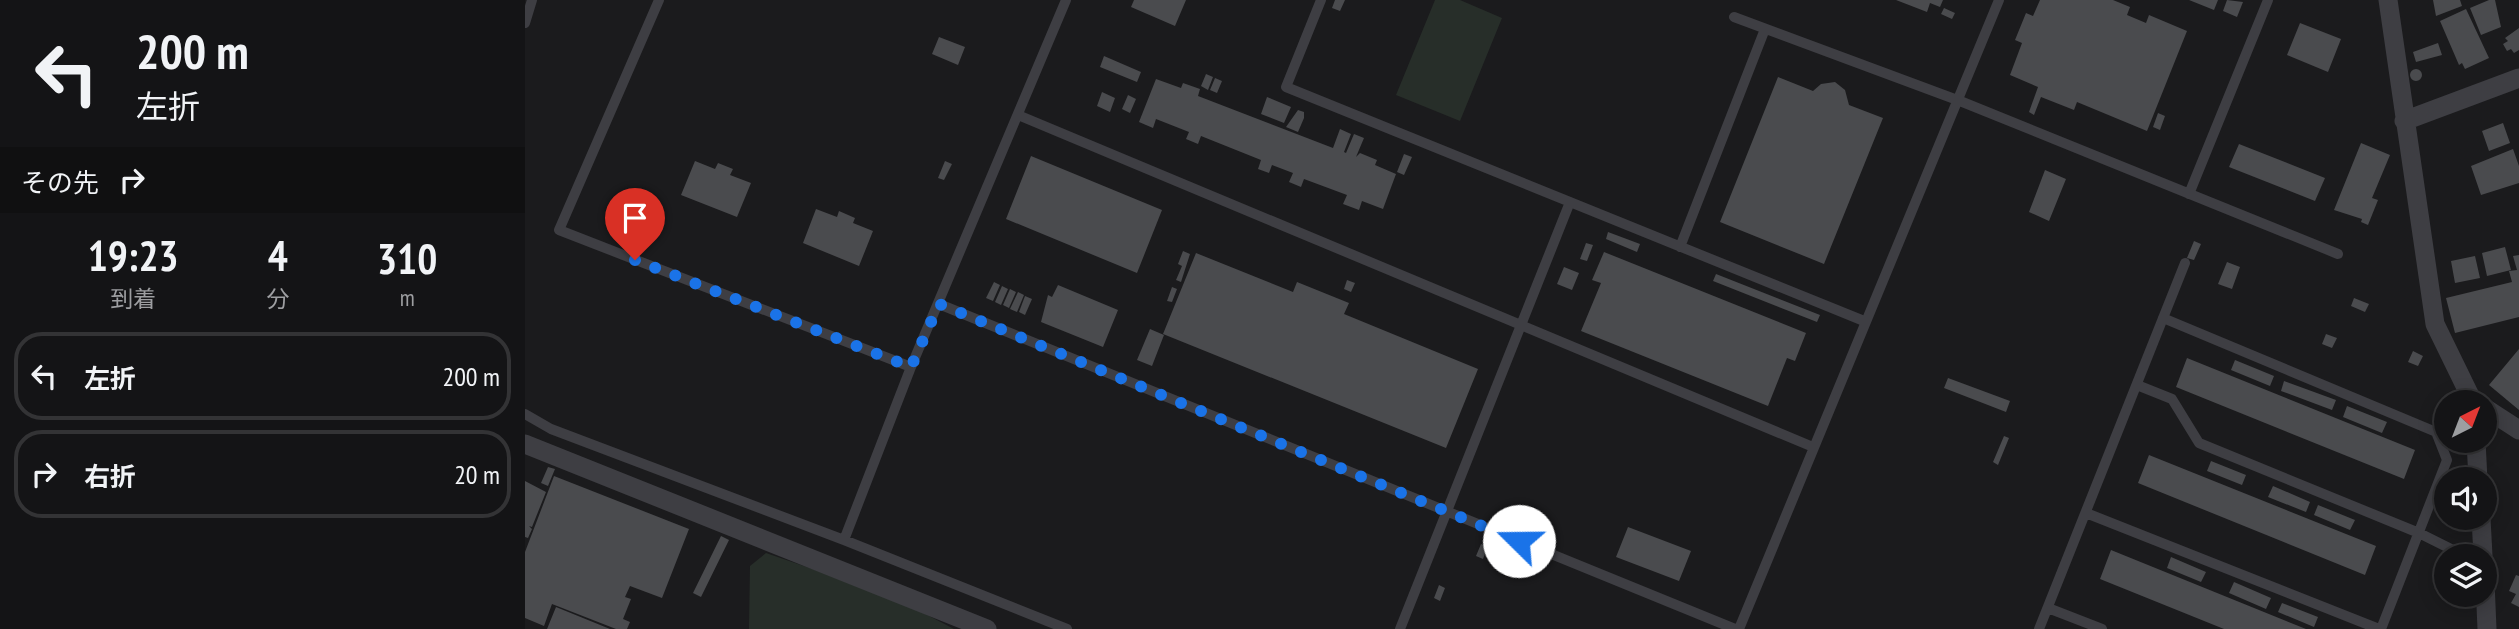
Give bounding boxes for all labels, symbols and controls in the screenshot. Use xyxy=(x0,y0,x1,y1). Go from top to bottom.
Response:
text: 200 m xyxy=(136,19,249,83)
icon: left xyxy=(21,28,112,119)
text: 左折 xyxy=(136,85,200,127)
icon: right xyxy=(113,161,151,199)
text: その先 xyxy=(21,166,99,199)
pin xyxy=(605,188,665,260)
icon: arrive xyxy=(616,199,654,237)
text: 19:23 xyxy=(88,228,179,283)
text: 4 xyxy=(268,228,288,283)
text: 310 xyxy=(377,231,437,286)
text: m xyxy=(400,283,415,312)
text: 到着 xyxy=(110,284,156,313)
text: 分 xyxy=(266,284,289,313)
icon: left xyxy=(25,357,63,395)
text: 200 m xyxy=(442,360,500,393)
text: 左折 xyxy=(84,362,136,395)
north arrow xyxy=(2434,390,2497,453)
map controls xyxy=(2434,390,2497,607)
icon: right xyxy=(25,455,63,493)
text: 20 m xyxy=(454,458,500,491)
text: 右折 xyxy=(84,460,136,493)
button: sound xyxy=(2434,467,2497,530)
position arrow xyxy=(1482,504,1556,578)
button: layers xyxy=(2434,544,2497,607)

